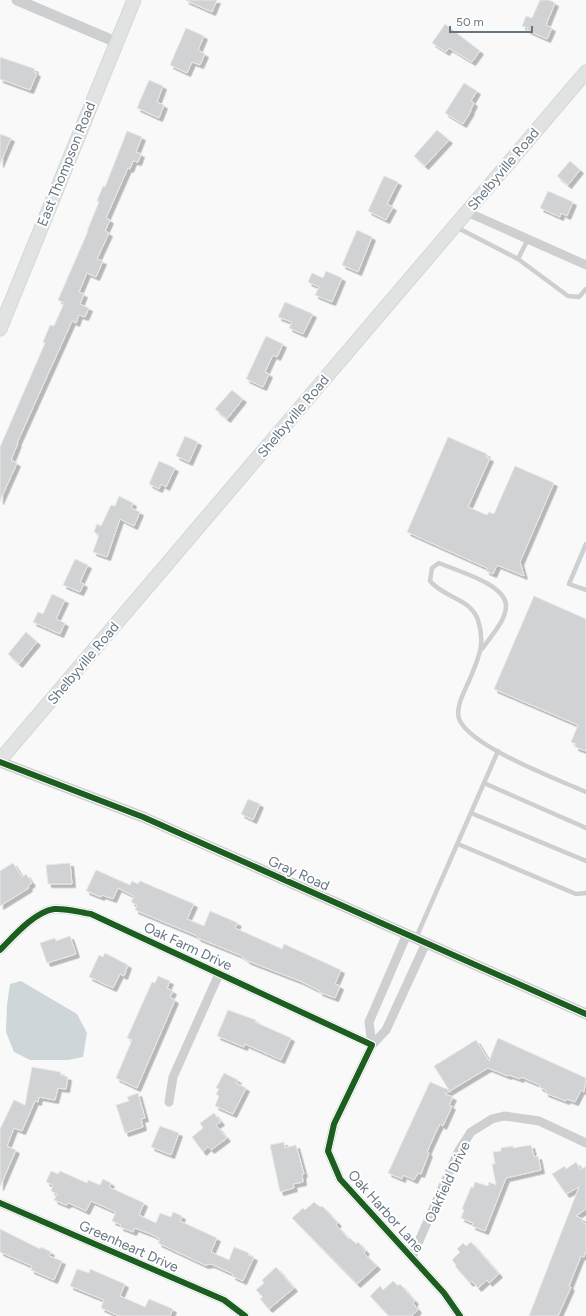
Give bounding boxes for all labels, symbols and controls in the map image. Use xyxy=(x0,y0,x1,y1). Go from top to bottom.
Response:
scale bar xyxy=(450,8,532,34)
text: 50 m xyxy=(456,15,484,29)
street label: East Thompson Road xyxy=(34,99,99,229)
street label: Shelbyville Road xyxy=(464,125,543,214)
street label: Shelbyville Road xyxy=(254,372,333,461)
street label: Shelbyville Road xyxy=(44,619,123,708)
street label: Gray Road xyxy=(265,852,332,895)
street label: Oak Farm Drive xyxy=(141,919,235,974)
street label: Oakfield Drive xyxy=(421,1138,474,1226)
street label: Oak Harbor Lane xyxy=(344,1167,427,1256)
street label: Greenheart Drive xyxy=(76,1217,181,1276)

